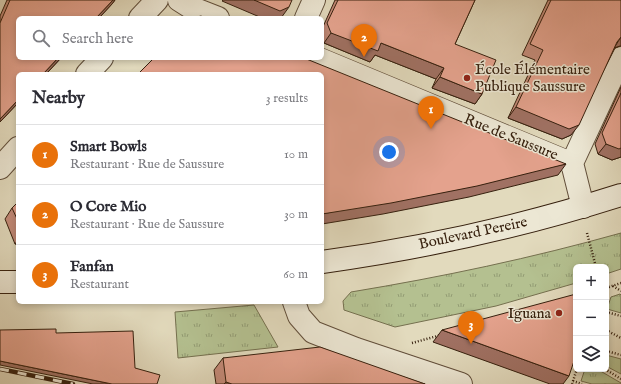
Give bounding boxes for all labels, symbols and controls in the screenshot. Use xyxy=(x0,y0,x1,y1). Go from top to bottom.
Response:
search box xyxy=(16,16,324,60)
pin: 2 xyxy=(351,24,377,57)
icon: search xyxy=(30,27,52,49)
text: Search here xyxy=(62,29,133,48)
place label: École Élémentaire Publique Saussure xyxy=(475,60,590,96)
marker: École Élémentaire Publique Saussure xyxy=(462,73,472,83)
text: Nearby xyxy=(32,88,85,109)
text: 3 results xyxy=(266,90,308,107)
pin: 1 xyxy=(418,96,444,129)
street label: Rue de Saussure xyxy=(461,109,561,165)
text: Smart Bowls xyxy=(70,137,147,156)
your location xyxy=(379,142,399,162)
text: 1 xyxy=(43,146,47,163)
text: 10 m xyxy=(284,146,308,163)
text: Restaurant · Rue de Saussure xyxy=(70,156,224,173)
text: O Core Mio xyxy=(70,197,146,216)
text: 2 xyxy=(42,206,48,223)
text: 30 m xyxy=(284,206,308,223)
street label: Boulevard Pereire xyxy=(417,212,529,254)
text: Restaurant · Rue de Saussure xyxy=(70,216,224,233)
text: Fanfan xyxy=(70,257,114,276)
map controls xyxy=(573,264,609,372)
button: + xyxy=(573,264,609,300)
text: 3 xyxy=(43,266,47,283)
text: 60 m xyxy=(283,266,308,283)
text: Restaurant xyxy=(70,276,129,293)
button: − xyxy=(573,300,609,336)
place label: Iguana xyxy=(508,304,552,323)
marker: Iguana xyxy=(554,308,564,318)
pin: 3 xyxy=(458,311,484,344)
button: layers xyxy=(573,336,609,372)

